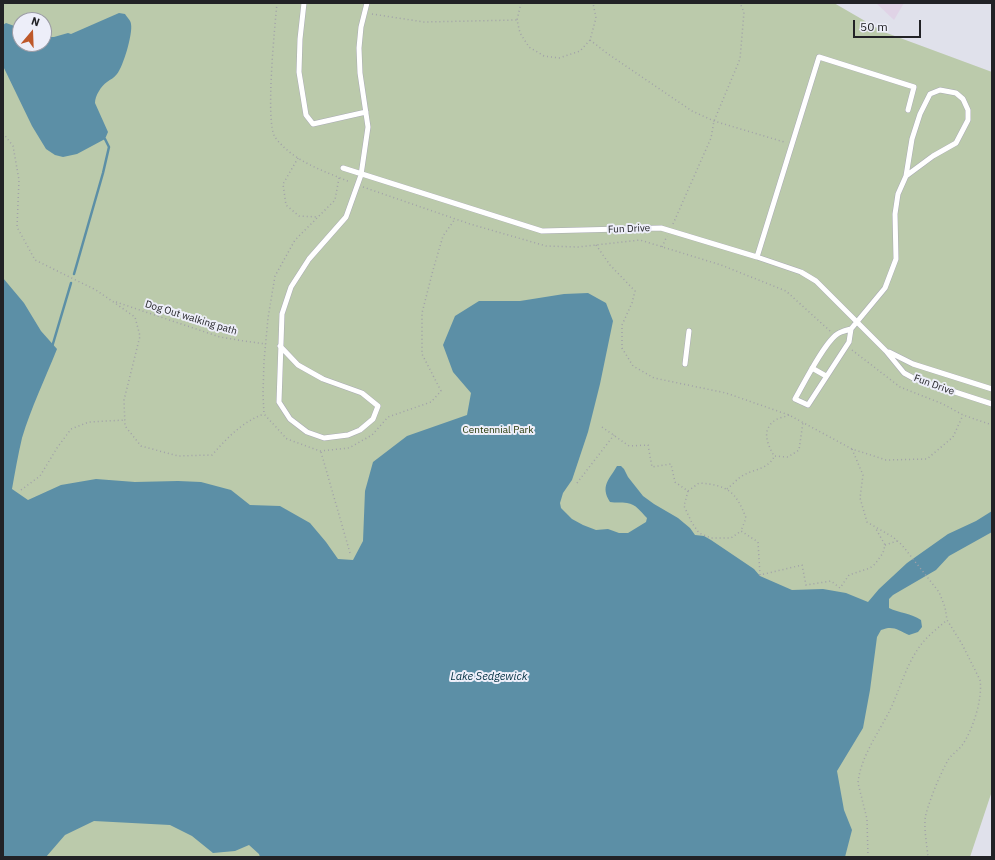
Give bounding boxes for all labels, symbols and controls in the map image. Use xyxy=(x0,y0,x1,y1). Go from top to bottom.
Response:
north arrow xyxy=(12,12,52,52)
scale bar xyxy=(855,12,923,38)
text: N xyxy=(30,14,42,30)
text: 50 m xyxy=(860,19,888,34)
street label: Fun Drive xyxy=(608,222,650,236)
street label: Dog Out walking path xyxy=(144,298,238,338)
street label: Fun Drive xyxy=(912,372,956,398)
park label: Centennial Park xyxy=(463,424,533,436)
water label: Lake Sedgewick xyxy=(451,670,527,684)

